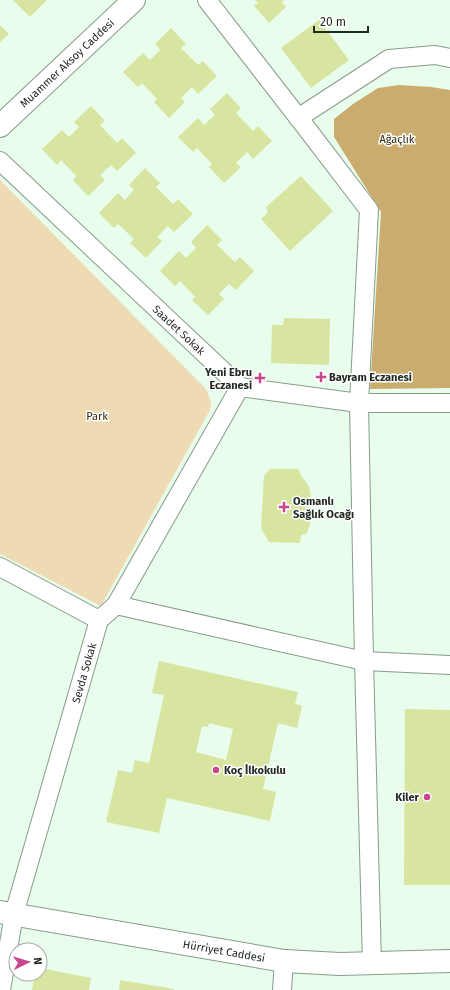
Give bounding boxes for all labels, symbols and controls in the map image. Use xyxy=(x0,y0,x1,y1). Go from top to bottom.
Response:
scale bar xyxy=(314,8,368,34)
text: 20 m xyxy=(320,15,346,29)
street label: Muammer Aksoy Caddesi xyxy=(18,16,117,110)
park label: Ağaçlık xyxy=(379,133,415,146)
street label: Saadet Sokak xyxy=(150,303,208,358)
place label: Yeni Ebru Eczanesi xyxy=(204,366,252,392)
place label: Bayram Eczanesi xyxy=(329,371,412,384)
marker: Bayram Eczanesi xyxy=(316,372,326,382)
marker: Yeni Ebru Eczanesi xyxy=(255,373,265,383)
park label: Park xyxy=(86,410,108,423)
place label: Osmanlı Sağlık Ocağı xyxy=(293,495,354,521)
marker: Osmanlı Sağlık Ocağı xyxy=(278,501,290,513)
street label: Sevda Sokak xyxy=(70,641,99,705)
place label: Koç İlkokulu xyxy=(224,764,286,777)
marker: Koç İlkokulu xyxy=(211,765,221,775)
place label: Kiler xyxy=(395,791,420,804)
marker: Kiler xyxy=(422,792,432,802)
street label: Hürriyet Caddesi xyxy=(182,938,266,965)
north arrow xyxy=(8,942,48,982)
text: N xyxy=(31,957,44,965)

